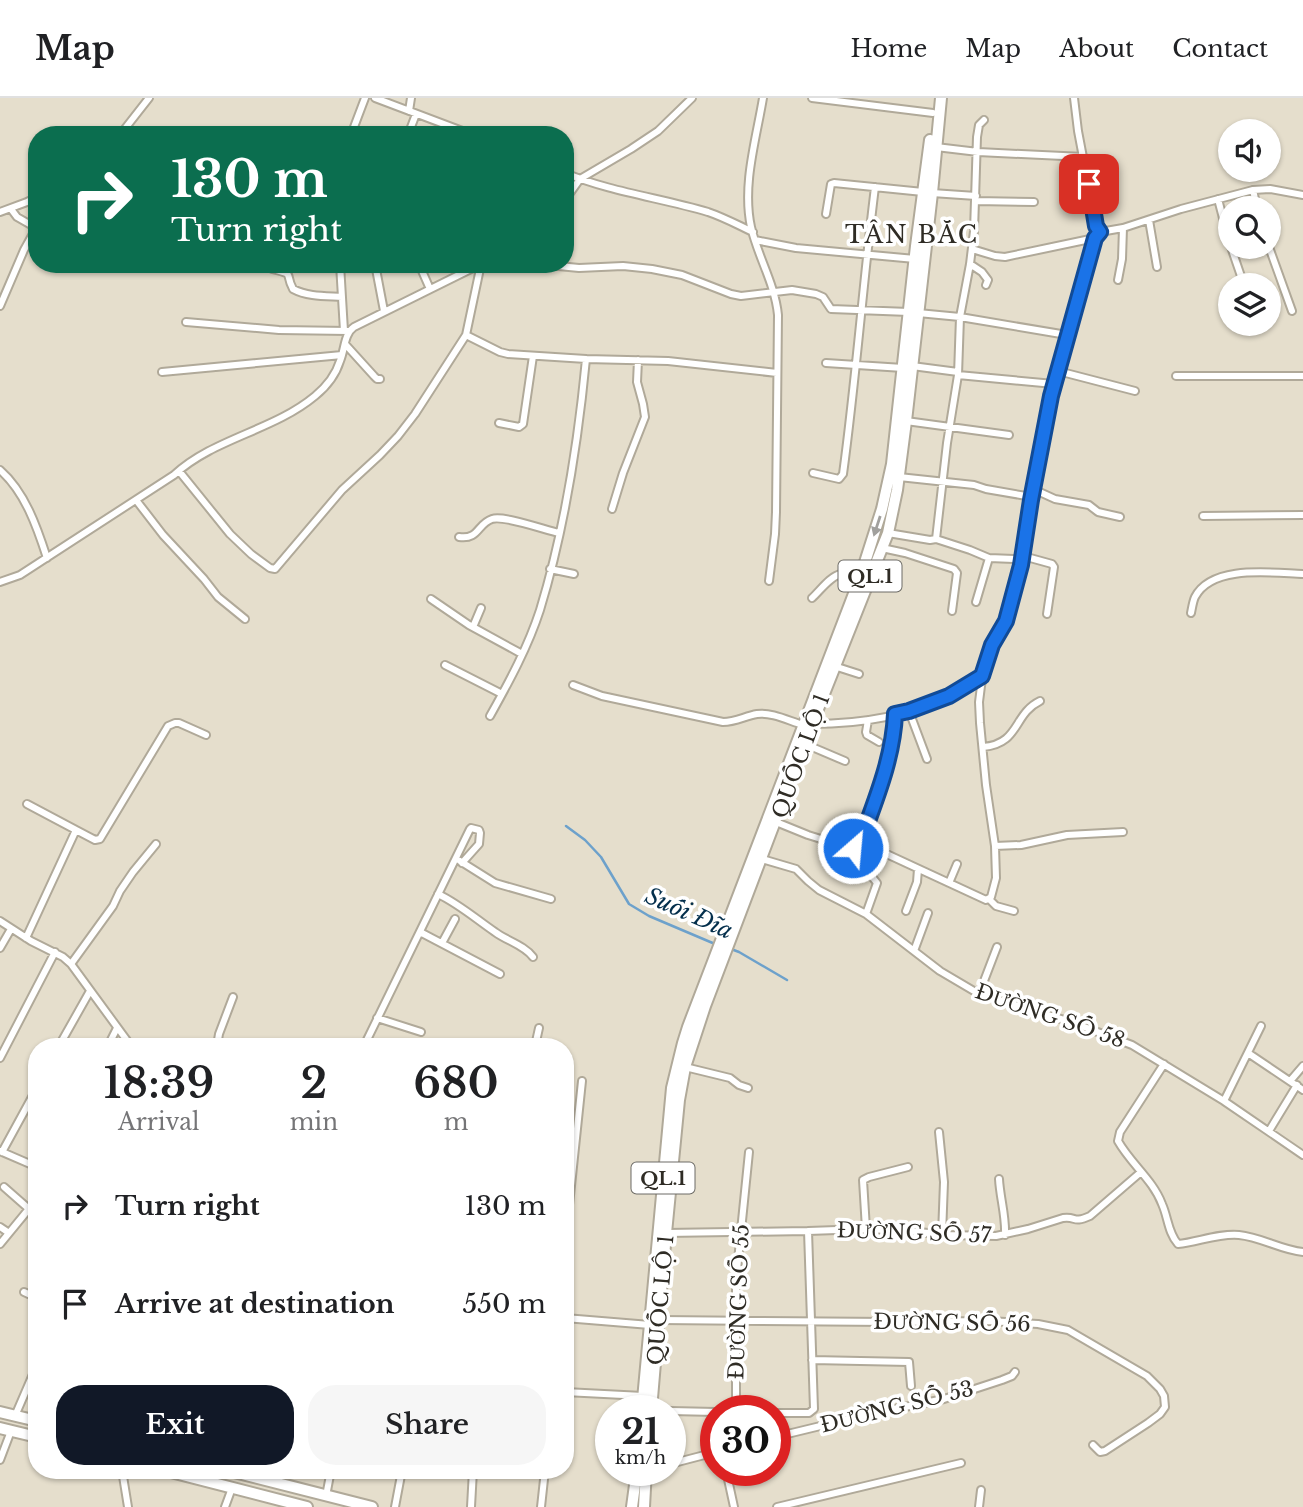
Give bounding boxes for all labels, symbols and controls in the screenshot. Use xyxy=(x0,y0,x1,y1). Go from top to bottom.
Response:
text: Map xyxy=(35,28,115,69)
text: Home xyxy=(851,34,927,63)
text: Map xyxy=(965,34,1021,63)
text: About xyxy=(1059,34,1134,63)
text: Contact xyxy=(1172,34,1268,63)
map controls xyxy=(1218,119,1281,336)
button: sound xyxy=(1218,119,1281,182)
text: 130 m xyxy=(171,149,328,210)
icon: right xyxy=(56,154,147,245)
pin xyxy=(1059,154,1119,214)
icon: arrive xyxy=(1070,165,1108,203)
button: search xyxy=(1218,196,1281,259)
text: Turn right xyxy=(171,210,342,250)
district label: TÂN BẮC xyxy=(845,219,979,249)
button: layers xyxy=(1218,273,1281,336)
one-way arrow xyxy=(871,516,881,537)
road number: QL.1 xyxy=(838,561,902,592)
street label: QUỐC LỘ 1 xyxy=(766,690,836,822)
position arrow xyxy=(816,811,890,885)
water label: Suối Đĩa xyxy=(641,881,737,945)
street label: ĐƯỜNG SỐ 58 xyxy=(972,978,1128,1054)
text: 18:39 xyxy=(103,1057,214,1109)
text: 2 xyxy=(300,1057,327,1109)
text: 680 xyxy=(413,1057,499,1109)
text: Arrival xyxy=(118,1108,200,1136)
text: min xyxy=(290,1108,338,1136)
text: m xyxy=(444,1108,468,1136)
road number: QL.1 xyxy=(632,1162,694,1194)
icon: right xyxy=(56,1187,94,1225)
text: Turn right xyxy=(115,1190,260,1222)
text: 130 m xyxy=(464,1190,546,1222)
street label: ĐƯỜNG SỐ 57 xyxy=(836,1217,992,1249)
street label: ĐƯỜNG SỐ 55 xyxy=(723,1224,755,1380)
street label: QUỐC LỘ 1 xyxy=(642,1234,680,1366)
icon: arrive xyxy=(56,1285,94,1323)
text: Arrive at destination xyxy=(115,1288,395,1320)
text: 550 m xyxy=(463,1288,546,1320)
street label: ĐƯỜNG SỐ 56 xyxy=(873,1309,1031,1337)
street label: ĐƯỜNG SỐ 53 xyxy=(818,1375,976,1439)
button: Exit xyxy=(56,1385,294,1465)
button: Share xyxy=(308,1385,546,1465)
speed limit sign: 30 xyxy=(700,1395,791,1486)
text: 21 xyxy=(621,1410,660,1453)
text: km/h xyxy=(615,1447,666,1469)

